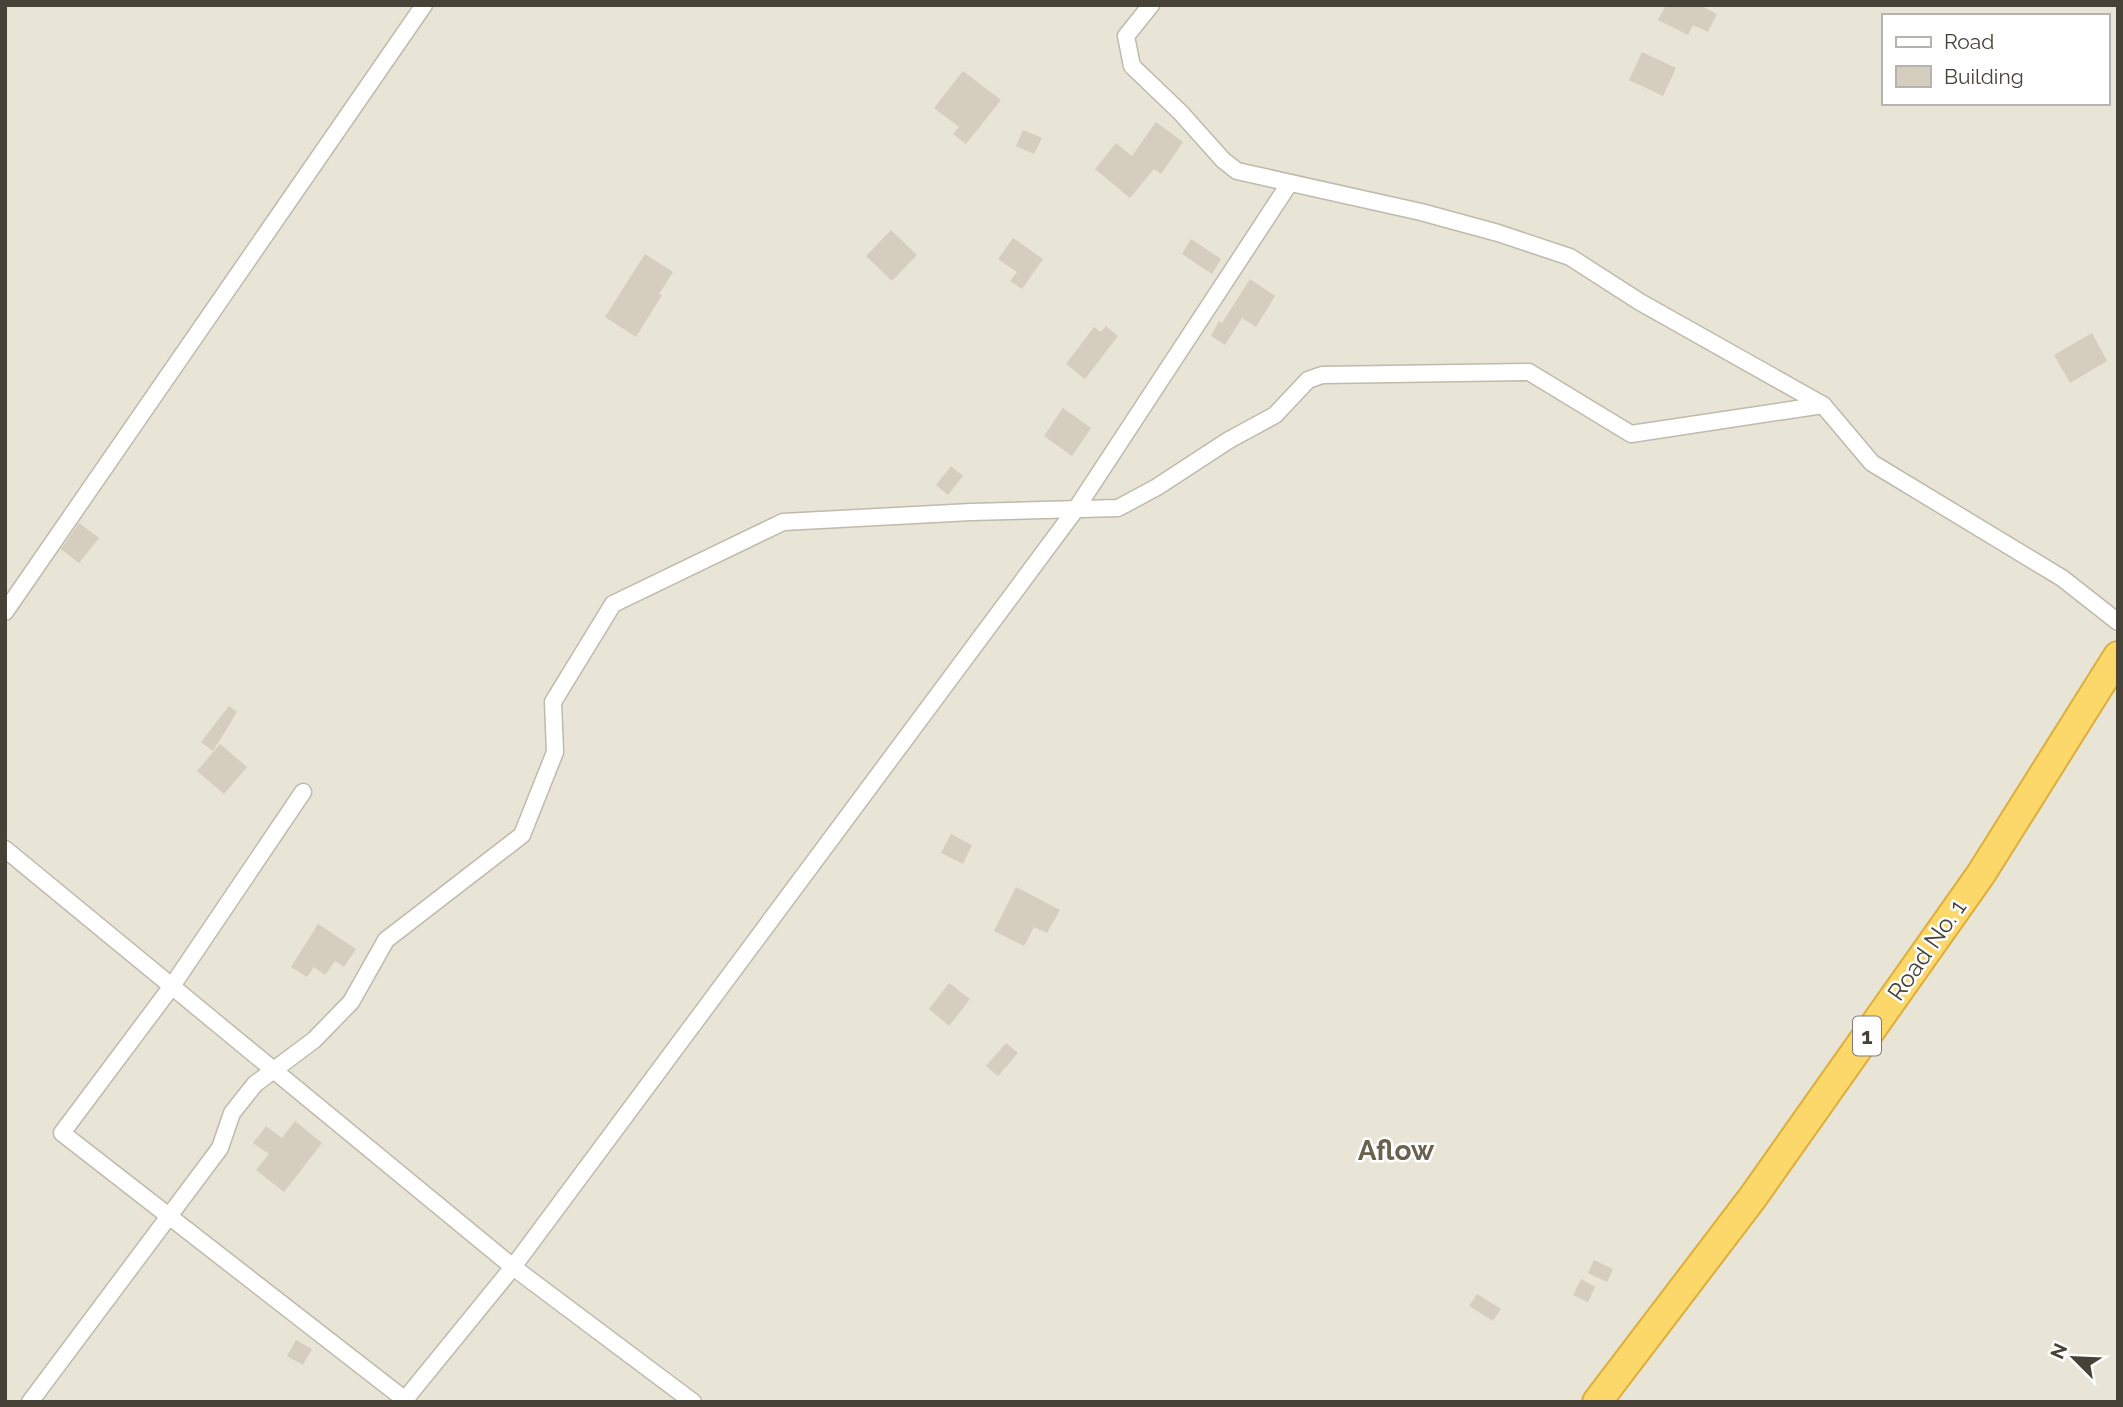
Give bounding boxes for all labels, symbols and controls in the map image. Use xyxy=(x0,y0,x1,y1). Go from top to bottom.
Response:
legend xyxy=(1882,14,2109,105)
text: Road xyxy=(1944,29,1994,54)
text: Building xyxy=(1944,64,2024,89)
street label: Road No. 1 xyxy=(1881,894,1972,1006)
road number: 1 xyxy=(1853,1016,1881,1056)
district label: Aflow xyxy=(1358,1134,1435,1167)
north arrow xyxy=(2039,1323,2109,1393)
text: N xyxy=(2045,1340,2071,1362)

